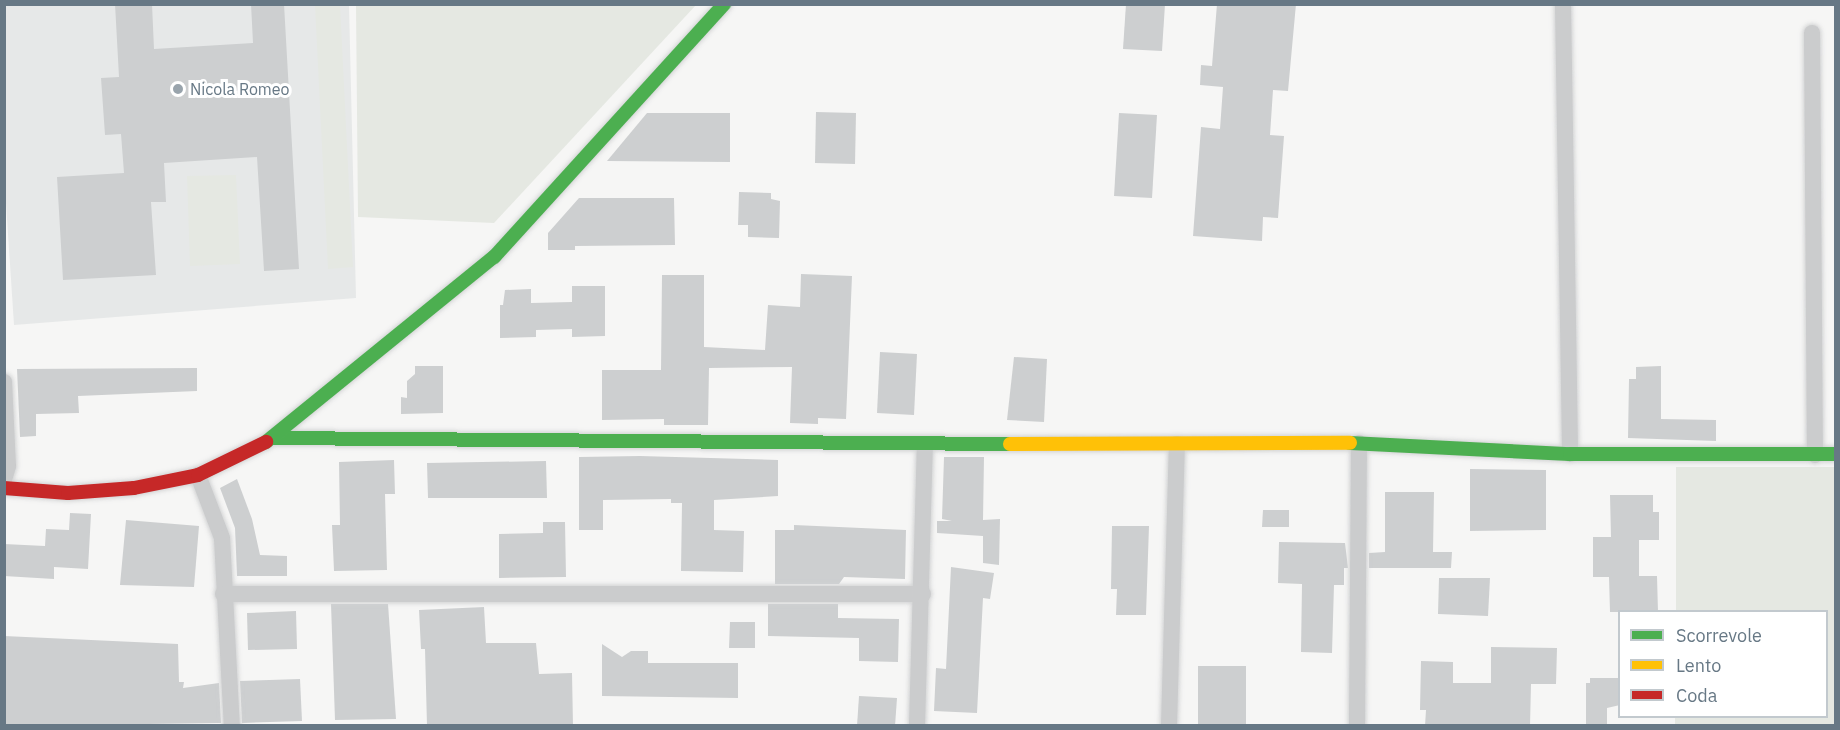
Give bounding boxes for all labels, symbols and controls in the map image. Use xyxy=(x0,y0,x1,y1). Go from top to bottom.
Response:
place label: Nicola Romeo xyxy=(190,79,290,99)
marker: Nicola Romeo xyxy=(171,82,185,96)
legend xyxy=(1618,610,1828,718)
text: Scorrevole xyxy=(1676,624,1762,647)
text: Lento xyxy=(1676,654,1721,677)
text: Coda xyxy=(1676,684,1717,707)

